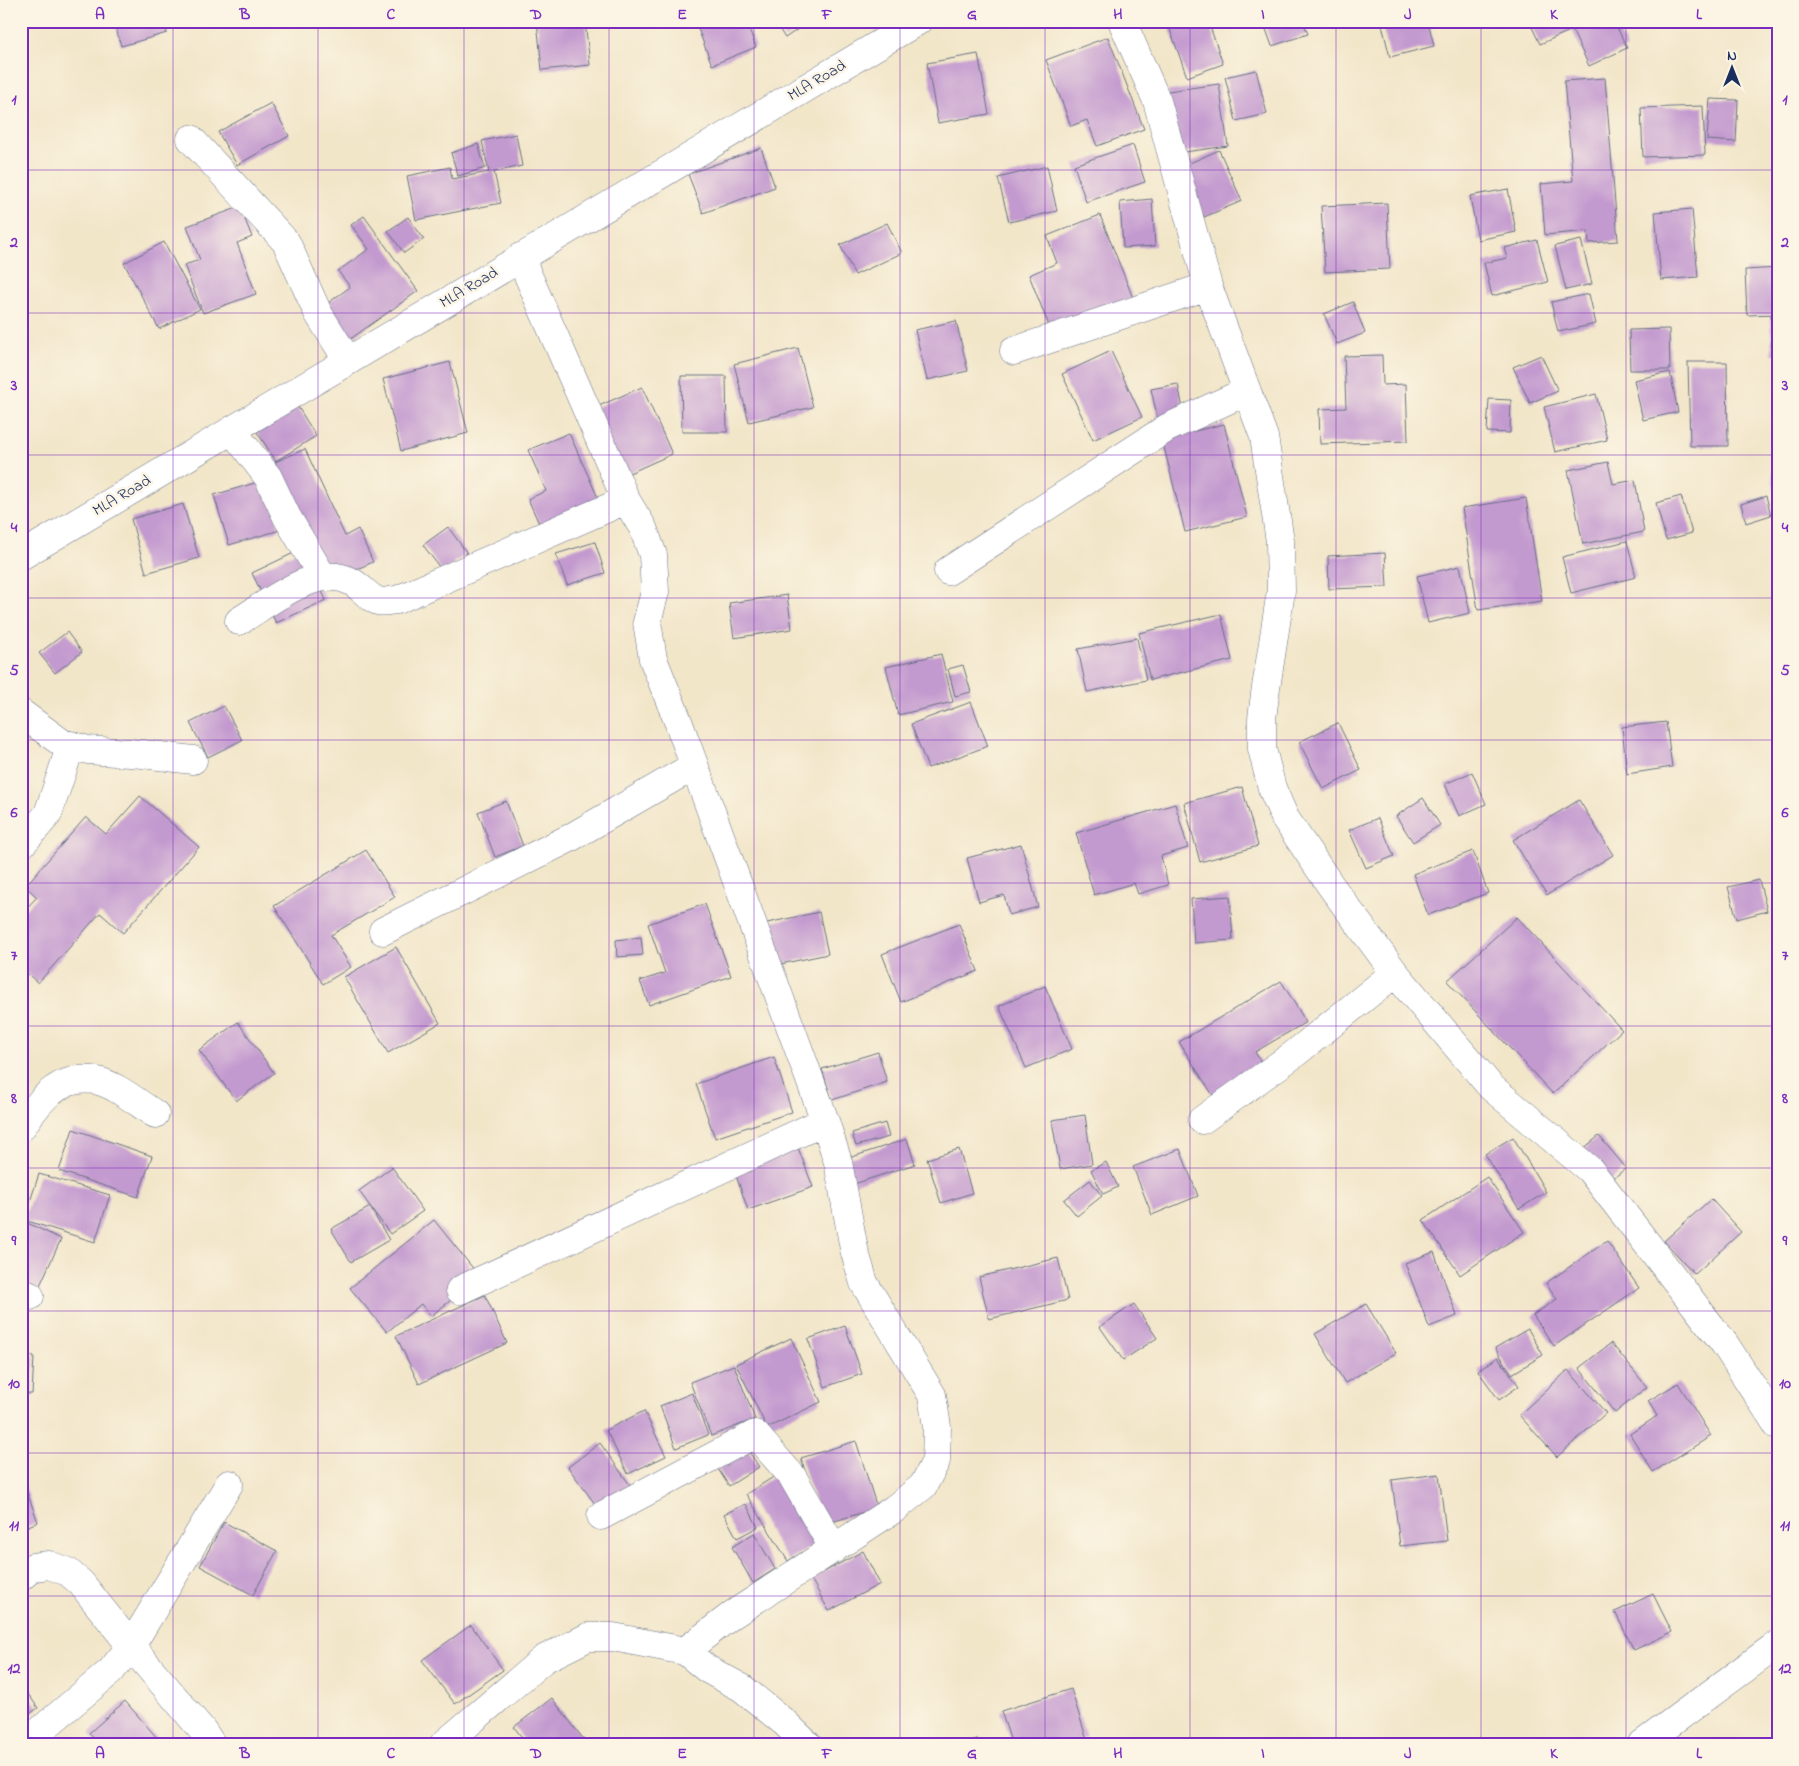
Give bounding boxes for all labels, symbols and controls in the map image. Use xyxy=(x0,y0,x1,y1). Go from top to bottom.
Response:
text: A xyxy=(95,3,105,27)
text: B xyxy=(239,3,251,27)
text: C xyxy=(387,3,396,27)
text: D xyxy=(529,3,542,27)
text: E xyxy=(677,3,687,27)
text: F xyxy=(821,3,833,27)
text: G xyxy=(967,3,977,27)
text: H xyxy=(1113,3,1123,27)
text: I xyxy=(1261,3,1265,27)
text: J xyxy=(1404,3,1412,27)
text: K xyxy=(1550,3,1559,27)
text: L xyxy=(1696,3,1703,27)
north arrow xyxy=(1706,42,1756,92)
text: N xyxy=(1727,46,1737,67)
street label: MLA Road xyxy=(783,54,851,108)
text: 1 xyxy=(11,88,17,112)
text: 1 xyxy=(1782,88,1788,112)
text: 2 xyxy=(9,231,18,255)
text: 2 xyxy=(1780,231,1789,255)
street label: MLA Road xyxy=(435,261,503,315)
text: 3 xyxy=(10,374,18,398)
text: 3 xyxy=(1781,374,1789,398)
street label: MLA Road xyxy=(88,469,156,523)
text: 4 xyxy=(10,516,18,540)
text: 4 xyxy=(1781,516,1789,540)
text: 5 xyxy=(9,659,19,683)
text: 5 xyxy=(1780,659,1790,683)
text: 6 xyxy=(9,801,18,825)
text: 6 xyxy=(1780,801,1789,825)
text: 7 xyxy=(11,944,18,968)
text: 7 xyxy=(1782,944,1789,968)
text: 8 xyxy=(10,1087,17,1111)
text: 8 xyxy=(1781,1087,1788,1111)
text: 9 xyxy=(11,1229,17,1253)
text: 9 xyxy=(1782,1229,1788,1253)
text: 10 xyxy=(8,1372,20,1396)
text: 10 xyxy=(1779,1372,1791,1396)
text: 11 xyxy=(9,1514,20,1538)
text: 11 xyxy=(1780,1514,1791,1538)
text: 12 xyxy=(7,1657,21,1681)
text: 12 xyxy=(1778,1657,1792,1681)
text: A xyxy=(95,1742,105,1766)
text: B xyxy=(239,1742,251,1766)
text: C xyxy=(387,1742,396,1766)
text: D xyxy=(529,1742,542,1766)
text: E xyxy=(677,1742,687,1766)
text: F xyxy=(821,1742,833,1766)
text: G xyxy=(967,1742,977,1766)
text: H xyxy=(1113,1742,1123,1766)
text: I xyxy=(1261,1742,1265,1766)
text: J xyxy=(1404,1742,1412,1766)
text: K xyxy=(1550,1742,1559,1766)
text: L xyxy=(1696,1742,1703,1766)

